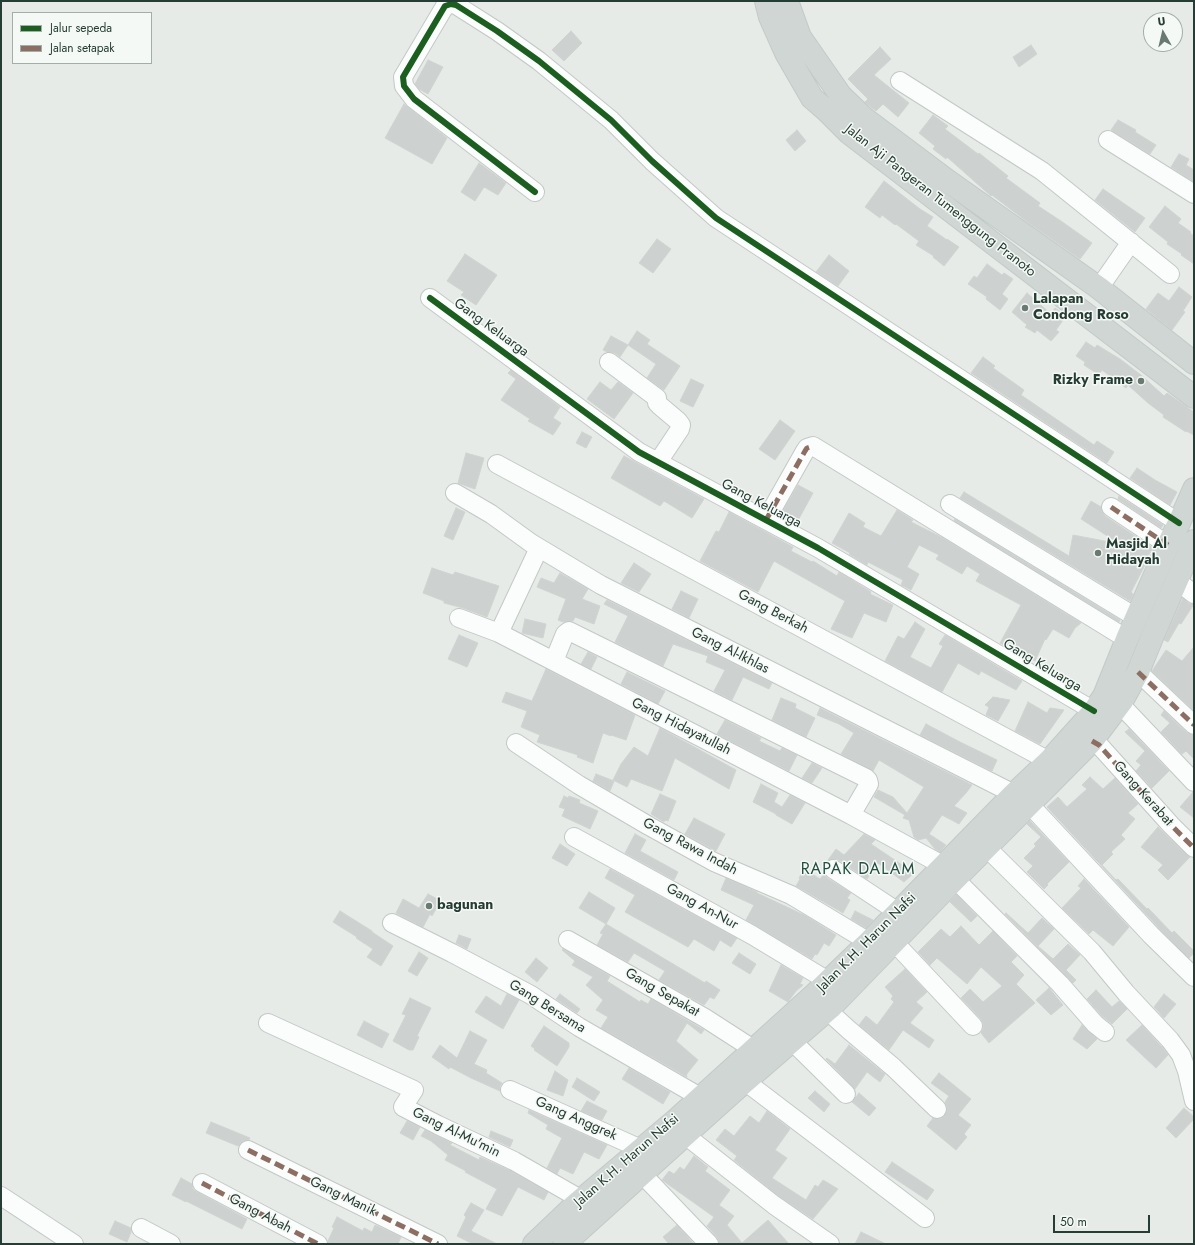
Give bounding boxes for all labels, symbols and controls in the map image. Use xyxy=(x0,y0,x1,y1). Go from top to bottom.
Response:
legend xyxy=(12,12,152,64)
north arrow xyxy=(1143,12,1183,52)
text: U xyxy=(1157,13,1166,30)
text: Jalur sepeda xyxy=(50,19,112,37)
text: Jalan setapak xyxy=(50,39,115,57)
street label: Jalan Aji Pangeran Tumenggung Pranoto xyxy=(841,121,1039,281)
place label: Lalapan Condong Roso xyxy=(1033,292,1129,324)
street label: Gang Keluarga xyxy=(450,295,532,361)
marker: Lalapan Condong Roso xyxy=(1020,303,1030,313)
place label: Rizky Frame xyxy=(1053,373,1133,389)
marker: Rizky Frame xyxy=(1136,376,1146,386)
street label: Gang Keluarga xyxy=(718,476,804,532)
place label: Masjid Al Hidayah xyxy=(1106,537,1167,570)
marker: Masjid Al Hidayah xyxy=(1093,548,1103,558)
street label: Gang Berkah xyxy=(735,586,811,638)
street label: Gang Al-Ikhlas xyxy=(688,624,772,678)
street label: Gang Keluarga xyxy=(1000,636,1084,696)
street label: Gang Hidayatullah xyxy=(628,695,734,759)
street label: Gang Kerabat xyxy=(1110,758,1176,830)
street label: Gang Rawa Indah xyxy=(640,815,740,879)
district label: RAPAK DALAM xyxy=(801,860,915,880)
street label: Gang An-Nur xyxy=(663,880,741,934)
street label: Jalan K.H. Harun Nafsi xyxy=(814,890,920,996)
place label: bagunan xyxy=(437,898,493,914)
marker: bagunan xyxy=(424,901,434,911)
street label: Gang Sepakat xyxy=(622,965,702,1021)
street label: Gang Bersama xyxy=(506,977,588,1037)
street label: Gang Anggrek xyxy=(533,1094,619,1144)
street label: Gang Al-Mu'min xyxy=(409,1104,503,1162)
street label: Jalan K.H. Harun Nafsi xyxy=(571,1111,683,1211)
street label: Gang Manik xyxy=(307,1174,379,1220)
street label: Gang Abah xyxy=(226,1191,294,1237)
scale bar xyxy=(1055,1207,1152,1233)
text: 50 m xyxy=(1060,1213,1087,1231)

